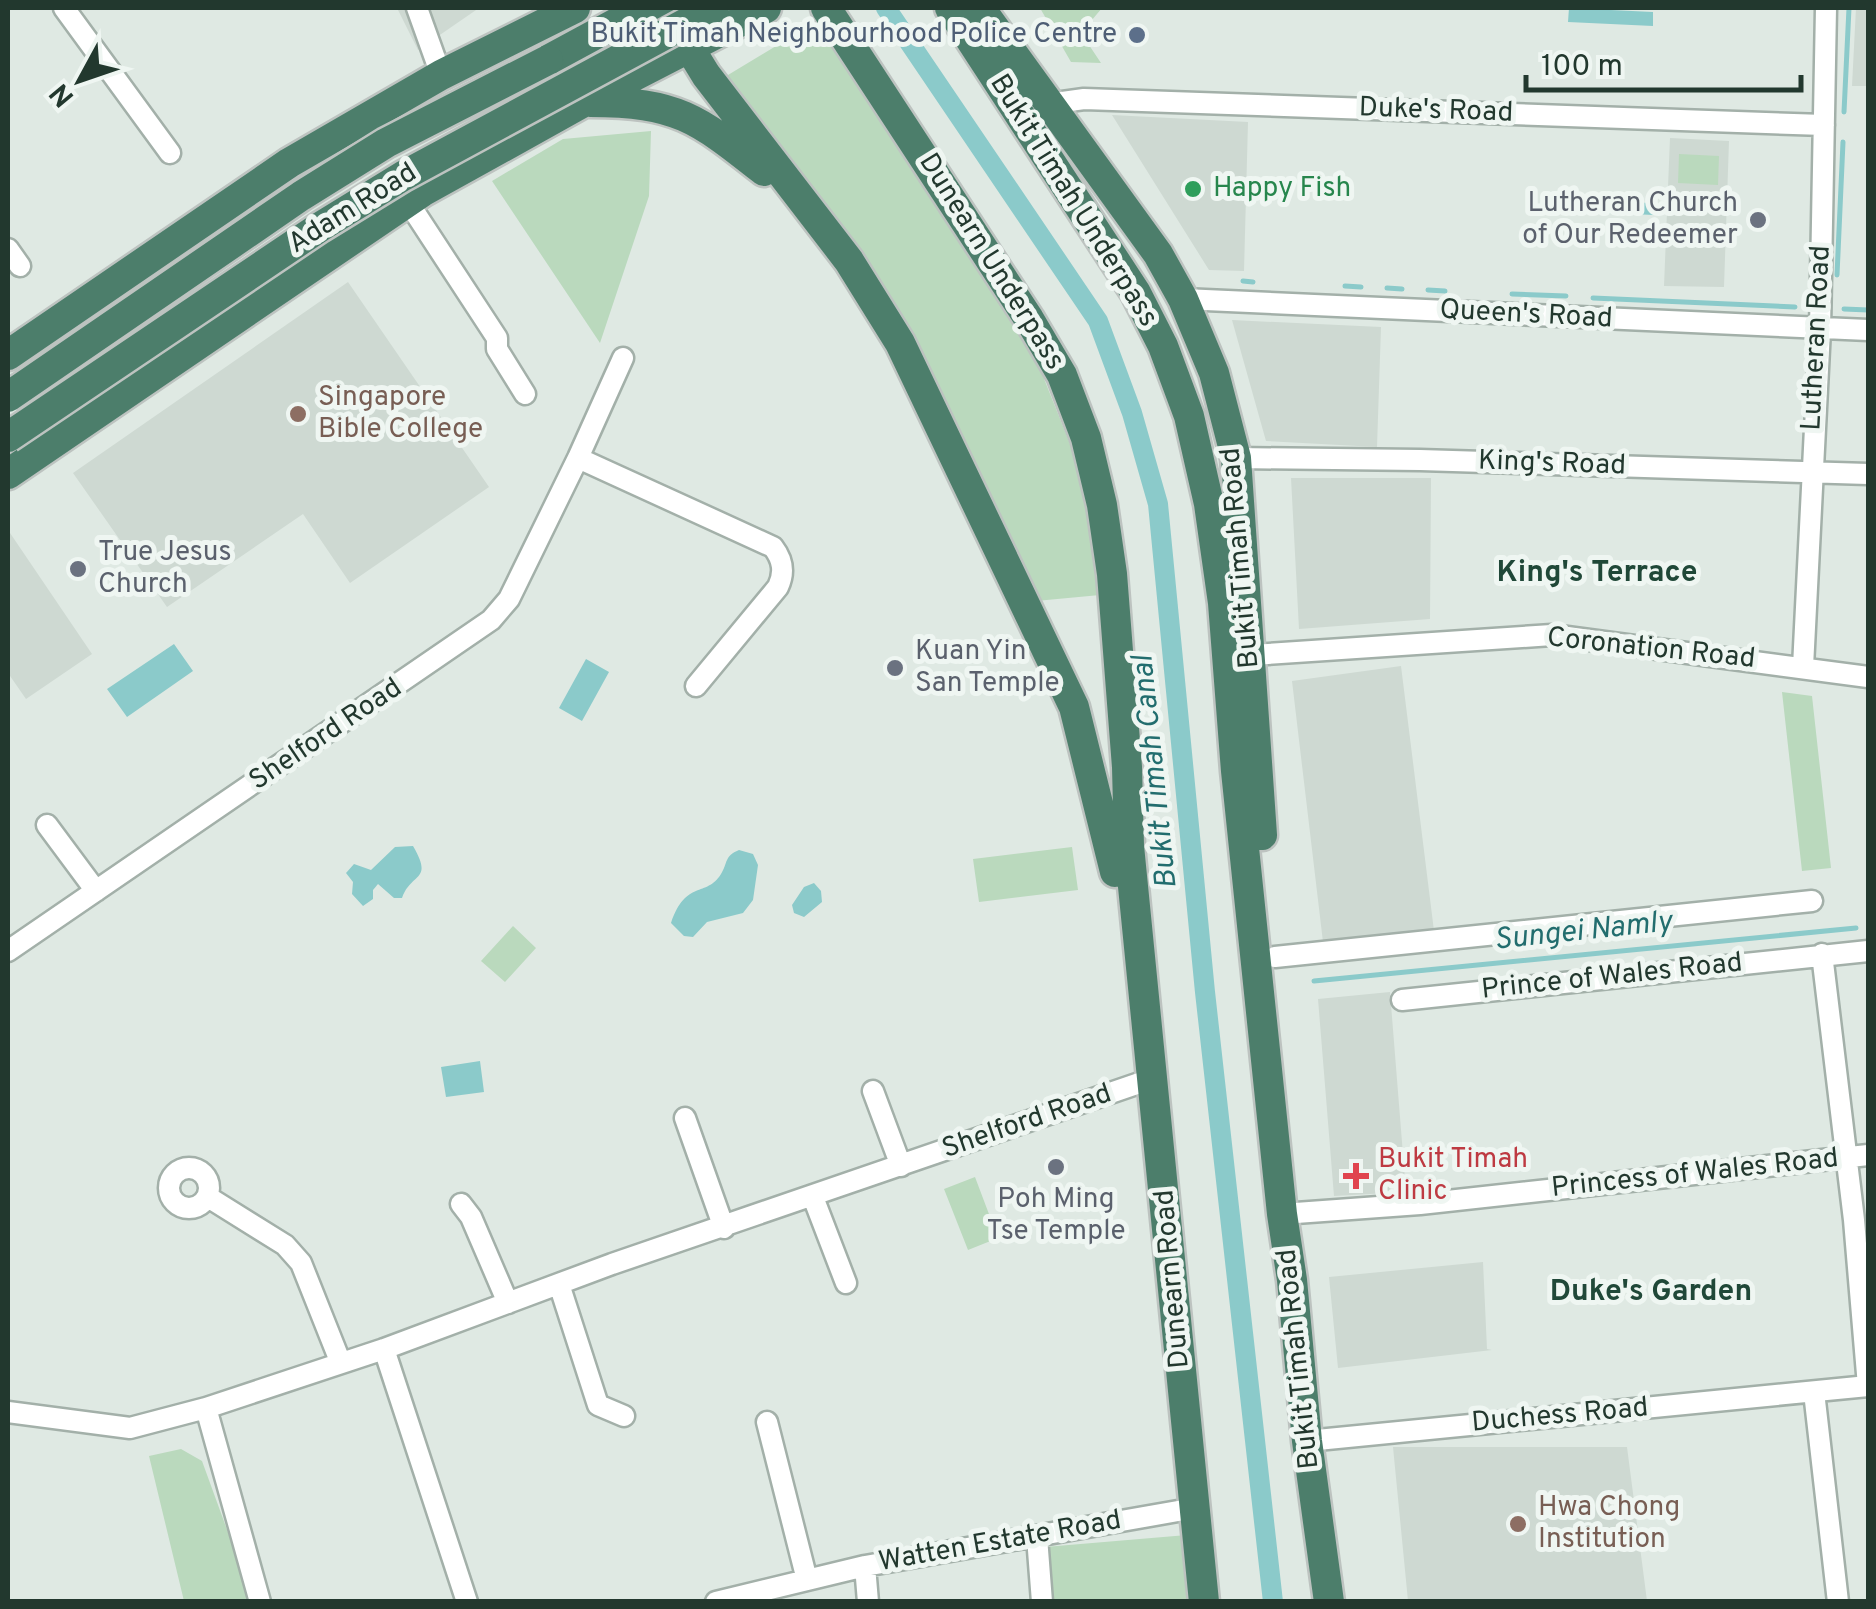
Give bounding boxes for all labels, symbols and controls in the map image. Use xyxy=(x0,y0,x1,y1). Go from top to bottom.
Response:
place label: Bukit Timah Neighbourhood Police Centre xyxy=(590,17,1117,53)
marker: Bukit Timah Neighbourhood Police Centre xyxy=(1126,24,1148,46)
north arrow xyxy=(30,30,130,130)
scale bar xyxy=(1526,30,1801,92)
text: 100 m xyxy=(1541,49,1623,86)
street label: Bukit Timah Underpass xyxy=(981,68,1165,334)
text: N xyxy=(43,75,83,113)
street label: Duke's Road xyxy=(1358,90,1514,132)
street label: Dunearn Underpass xyxy=(910,147,1072,377)
street label: Adam Road xyxy=(282,155,424,263)
place label: Happy Fish xyxy=(1213,171,1351,207)
marker: Happy Fish xyxy=(1182,178,1204,200)
place label: Lutheran Church of Our Redeemer xyxy=(1522,186,1738,254)
marker: Lutheran Church of Our Redeemer xyxy=(1747,209,1769,231)
street label: Lutheran Road xyxy=(1794,244,1840,432)
street label: Queen's Road xyxy=(1439,292,1613,338)
place label: Singapore Bible College xyxy=(318,380,483,448)
marker: Singapore Bible College xyxy=(287,403,309,425)
street label: King's Road xyxy=(1477,443,1627,485)
street label: Bukit Timah Road xyxy=(1213,446,1269,670)
place label: True Jesus Church xyxy=(98,535,232,603)
district label: King's Terrace xyxy=(1497,555,1697,592)
marker: True Jesus Church xyxy=(67,558,89,580)
street label: Coronation Road xyxy=(1545,620,1757,678)
place label: Kuan Yin San Temple xyxy=(915,634,1060,702)
water label: Bukit Timah Canal xyxy=(1125,652,1187,891)
marker: Kuan Yin San Temple xyxy=(884,657,906,679)
street label: Shelford Road xyxy=(243,671,409,799)
water label: Sungei Namly xyxy=(1492,904,1676,960)
street label: Prince of Wales Road xyxy=(1480,945,1744,1009)
street label: Shelford Road xyxy=(938,1076,1116,1168)
street label: Princess of Wales Road xyxy=(1550,1141,1840,1207)
place label: Bukit Timah Clinic xyxy=(1378,1142,1528,1210)
marker: Poh Ming Tse Temple xyxy=(1045,1156,1067,1178)
marker: Bukit Timah Clinic xyxy=(1343,1163,1369,1189)
place label: Poh Ming Tse Temple xyxy=(986,1182,1126,1250)
street label: Dunearn Road xyxy=(1147,1188,1199,1370)
street label: Bukit Timah Road xyxy=(1270,1247,1328,1471)
district label: Duke's Garden xyxy=(1550,1274,1752,1311)
street label: Duchess Road xyxy=(1470,1390,1650,1442)
place label: Hwa Chong Institution xyxy=(1538,1490,1680,1558)
street label: Watten Estate Road xyxy=(876,1503,1124,1581)
marker: Hwa Chong Institution xyxy=(1507,1513,1529,1535)

